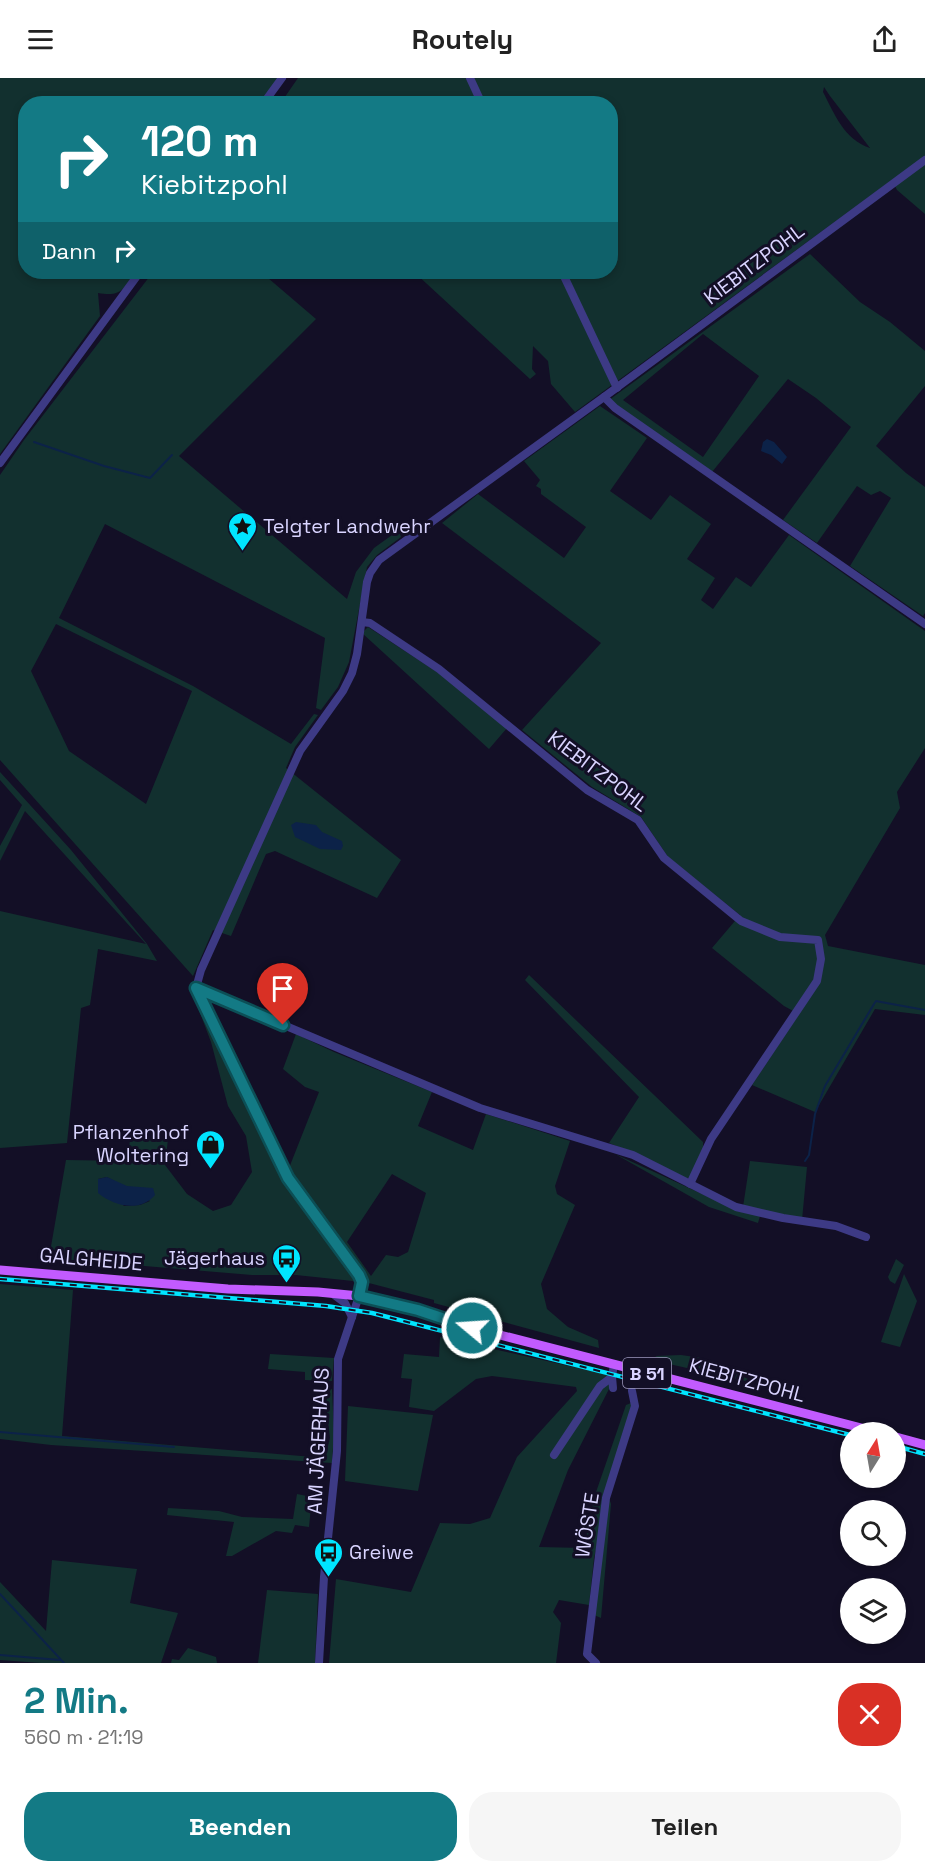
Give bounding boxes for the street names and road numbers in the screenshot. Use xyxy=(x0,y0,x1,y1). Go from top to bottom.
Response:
street label: KIEBITZPOHL xyxy=(699,218,809,310)
street label: KIEBITZPOHL xyxy=(543,725,653,817)
street label: GALGHEIDE xyxy=(38,1242,144,1276)
street label: KIEBITZPOHL xyxy=(686,1352,808,1408)
road number: B 51 xyxy=(623,1358,671,1388)
street label: AM JÄGERHAUS xyxy=(301,1367,335,1515)
street label: WÖSTE xyxy=(569,1491,605,1559)

